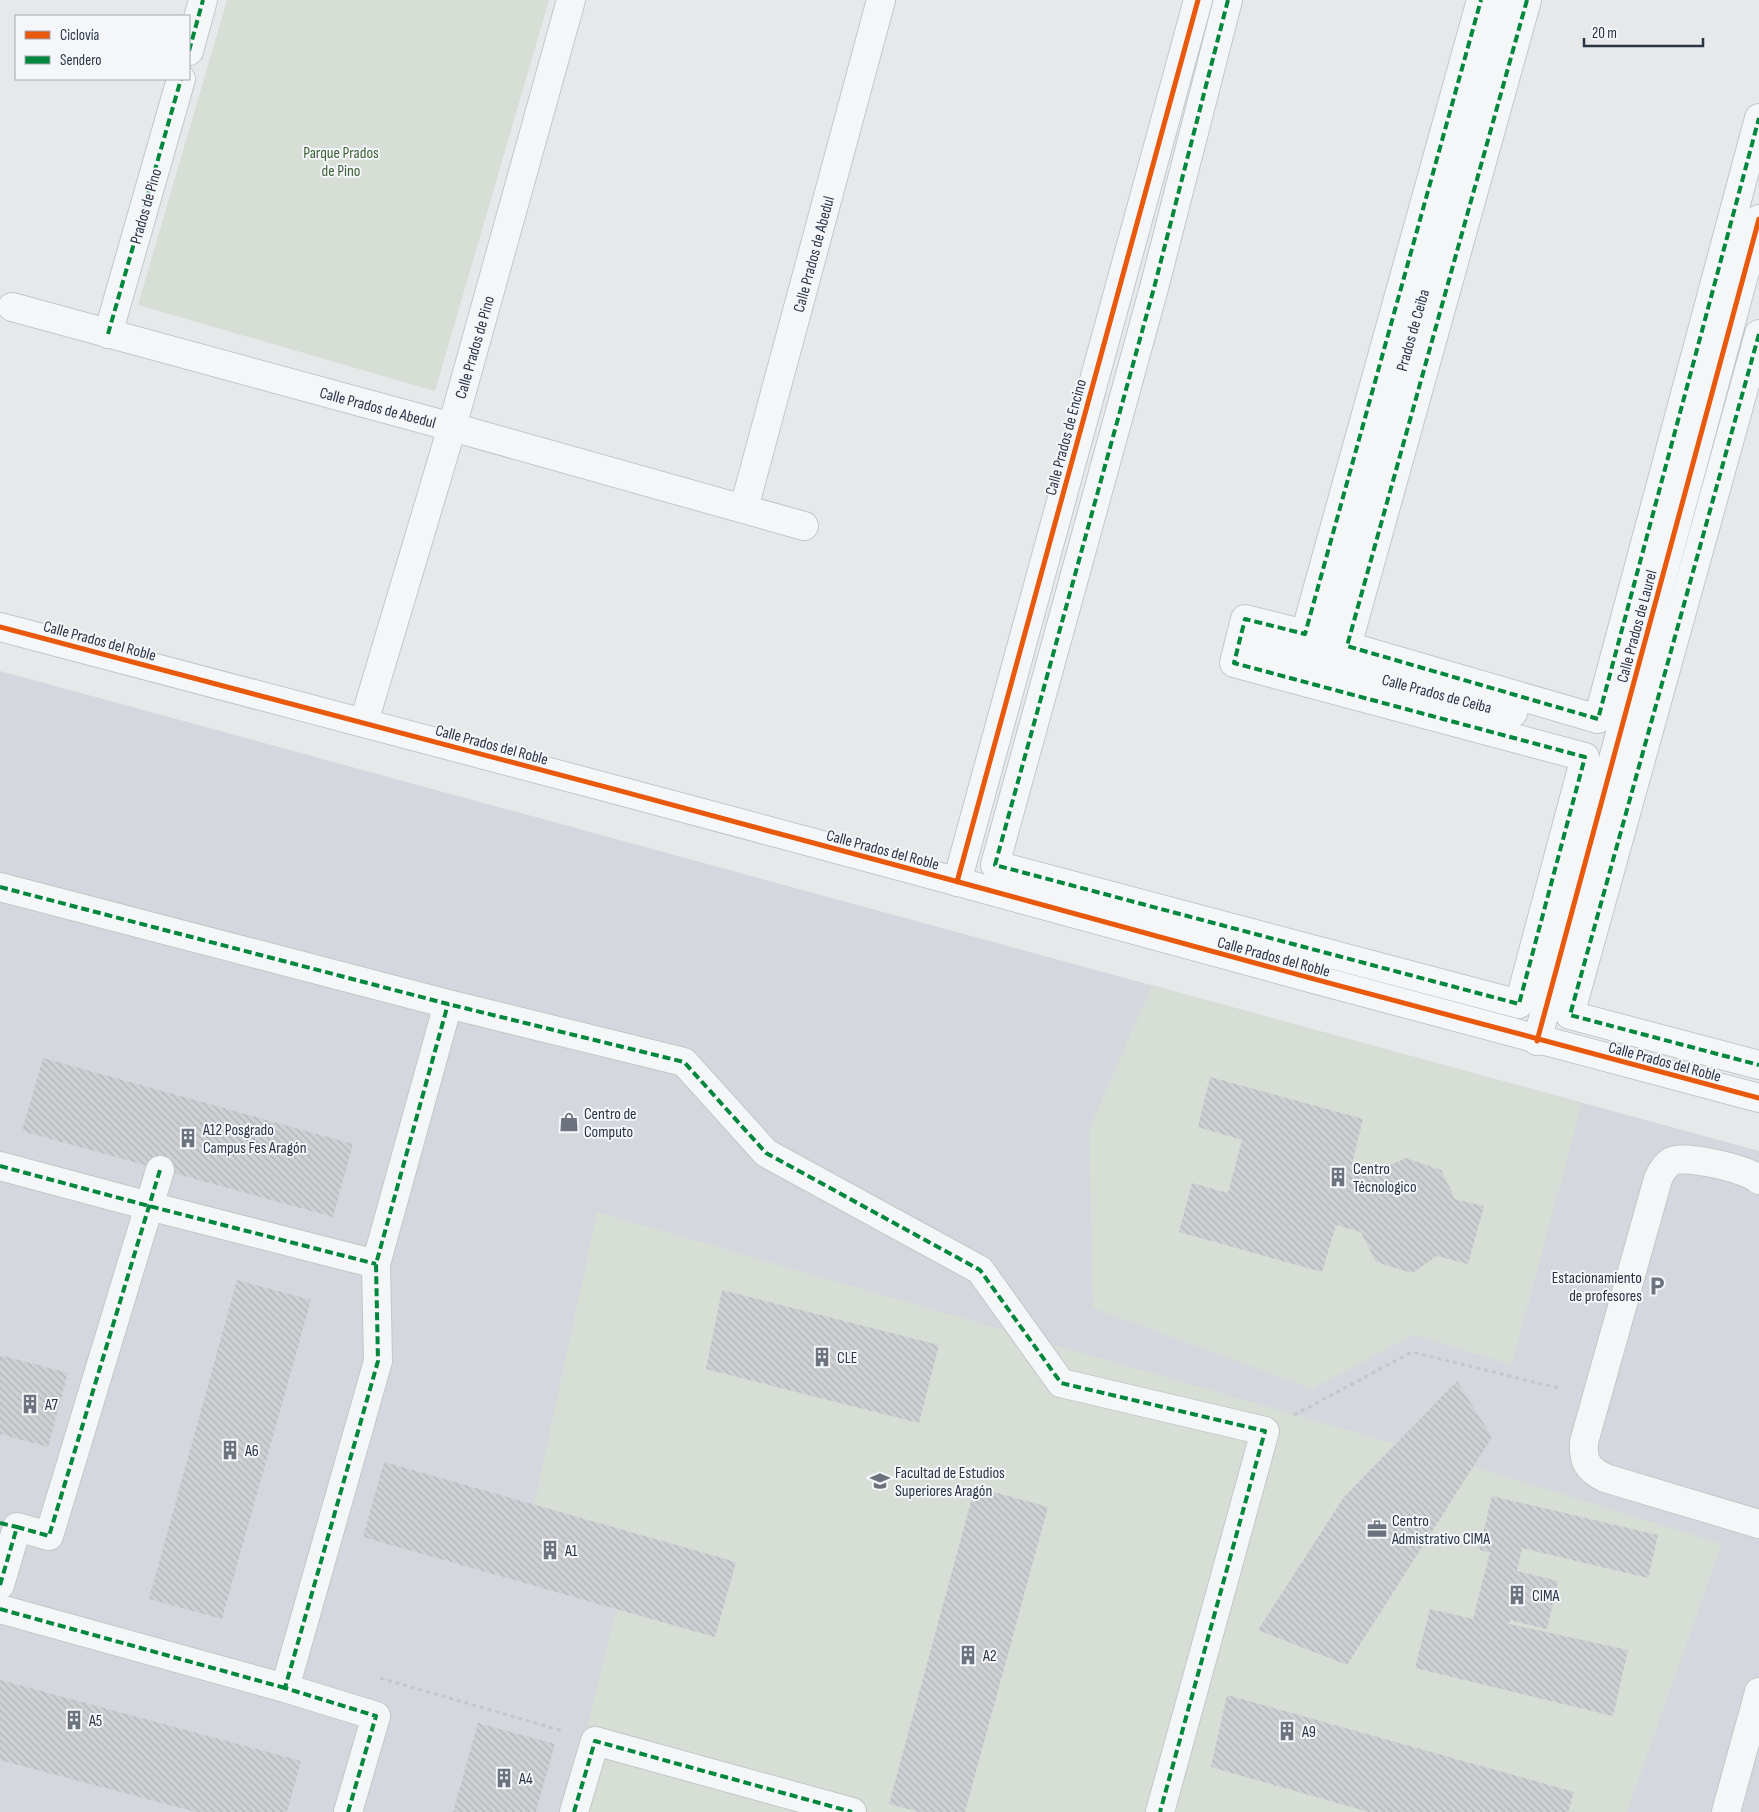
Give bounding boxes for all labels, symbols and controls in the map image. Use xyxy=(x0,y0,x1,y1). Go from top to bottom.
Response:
legend xyxy=(15,15,190,80)
scale bar xyxy=(1584,15,1703,47)
text: 20 m xyxy=(1592,24,1617,43)
text: Ciclovía xyxy=(60,26,100,45)
text: Sendero xyxy=(60,51,101,70)
park label: Parque Prados de Pino xyxy=(303,144,379,181)
street label: Prados de Pino xyxy=(127,166,166,246)
street label: Calle Prados de Abedul xyxy=(790,194,839,315)
street label: Prados de Ceiba xyxy=(1393,287,1434,374)
street label: Calle Prados de Pino xyxy=(452,294,499,401)
street label: Calle Prados de Encino xyxy=(1042,377,1091,498)
street label: Calle Prados de Abedul xyxy=(317,384,438,433)
street label: Calle Prados de Laurel xyxy=(1613,568,1662,685)
street label: Calle Prados del Roble xyxy=(41,617,158,666)
street label: Calle Prados de Ceiba xyxy=(1380,671,1494,718)
street label: Calle Prados del Roble xyxy=(433,721,550,770)
street label: Calle Prados del Roble xyxy=(824,826,941,875)
street label: Calle Prados del Roble xyxy=(1215,933,1332,982)
street label: Calle Prados del Roble xyxy=(1606,1038,1723,1087)
place label: Centro de Computo xyxy=(584,1105,637,1142)
shop icon: Centro de Computo xyxy=(558,1111,580,1133)
place label: A12 Posgrado Campus Fes Aragón xyxy=(202,1121,307,1158)
building icon: A12 Posgrado Campus Fes Aragón xyxy=(177,1127,199,1149)
place label: Centro Técnologico xyxy=(1353,1160,1417,1197)
building icon: Centro Técnologico xyxy=(1327,1166,1349,1188)
place label: Estacionamiento de profesores xyxy=(1552,1269,1642,1306)
parking icon: Estacionamiento de profesores xyxy=(1646,1275,1668,1297)
building icon: CLE xyxy=(811,1346,833,1368)
place label: CLE xyxy=(837,1349,857,1368)
building icon: A7 xyxy=(19,1393,41,1415)
place label: A7 xyxy=(44,1396,59,1415)
building icon: A6 xyxy=(219,1439,241,1461)
place label: A6 xyxy=(244,1442,259,1461)
place label: Facultad de Estudios Superiores Aragón xyxy=(895,1464,1005,1501)
school or university icon: Facultad de Estudios Superiores Aragón xyxy=(869,1470,891,1492)
place label: Centro Admistrativo CIMA xyxy=(1391,1512,1490,1549)
office icon: Centro Admistrativo CIMA xyxy=(1366,1518,1388,1540)
building icon: A1 xyxy=(539,1539,561,1561)
place label: A1 xyxy=(564,1542,578,1561)
building icon: CIMA xyxy=(1506,1584,1528,1606)
place label: CIMA xyxy=(1532,1587,1559,1606)
building icon: A2 xyxy=(957,1644,979,1666)
place label: A2 xyxy=(982,1647,997,1666)
building icon: A5 xyxy=(63,1709,85,1731)
place label: A5 xyxy=(88,1712,102,1731)
building icon: A9 xyxy=(1276,1720,1298,1742)
place label: A9 xyxy=(1301,1723,1316,1742)
building icon: A4 xyxy=(493,1767,515,1789)
place label: A4 xyxy=(518,1770,533,1789)

